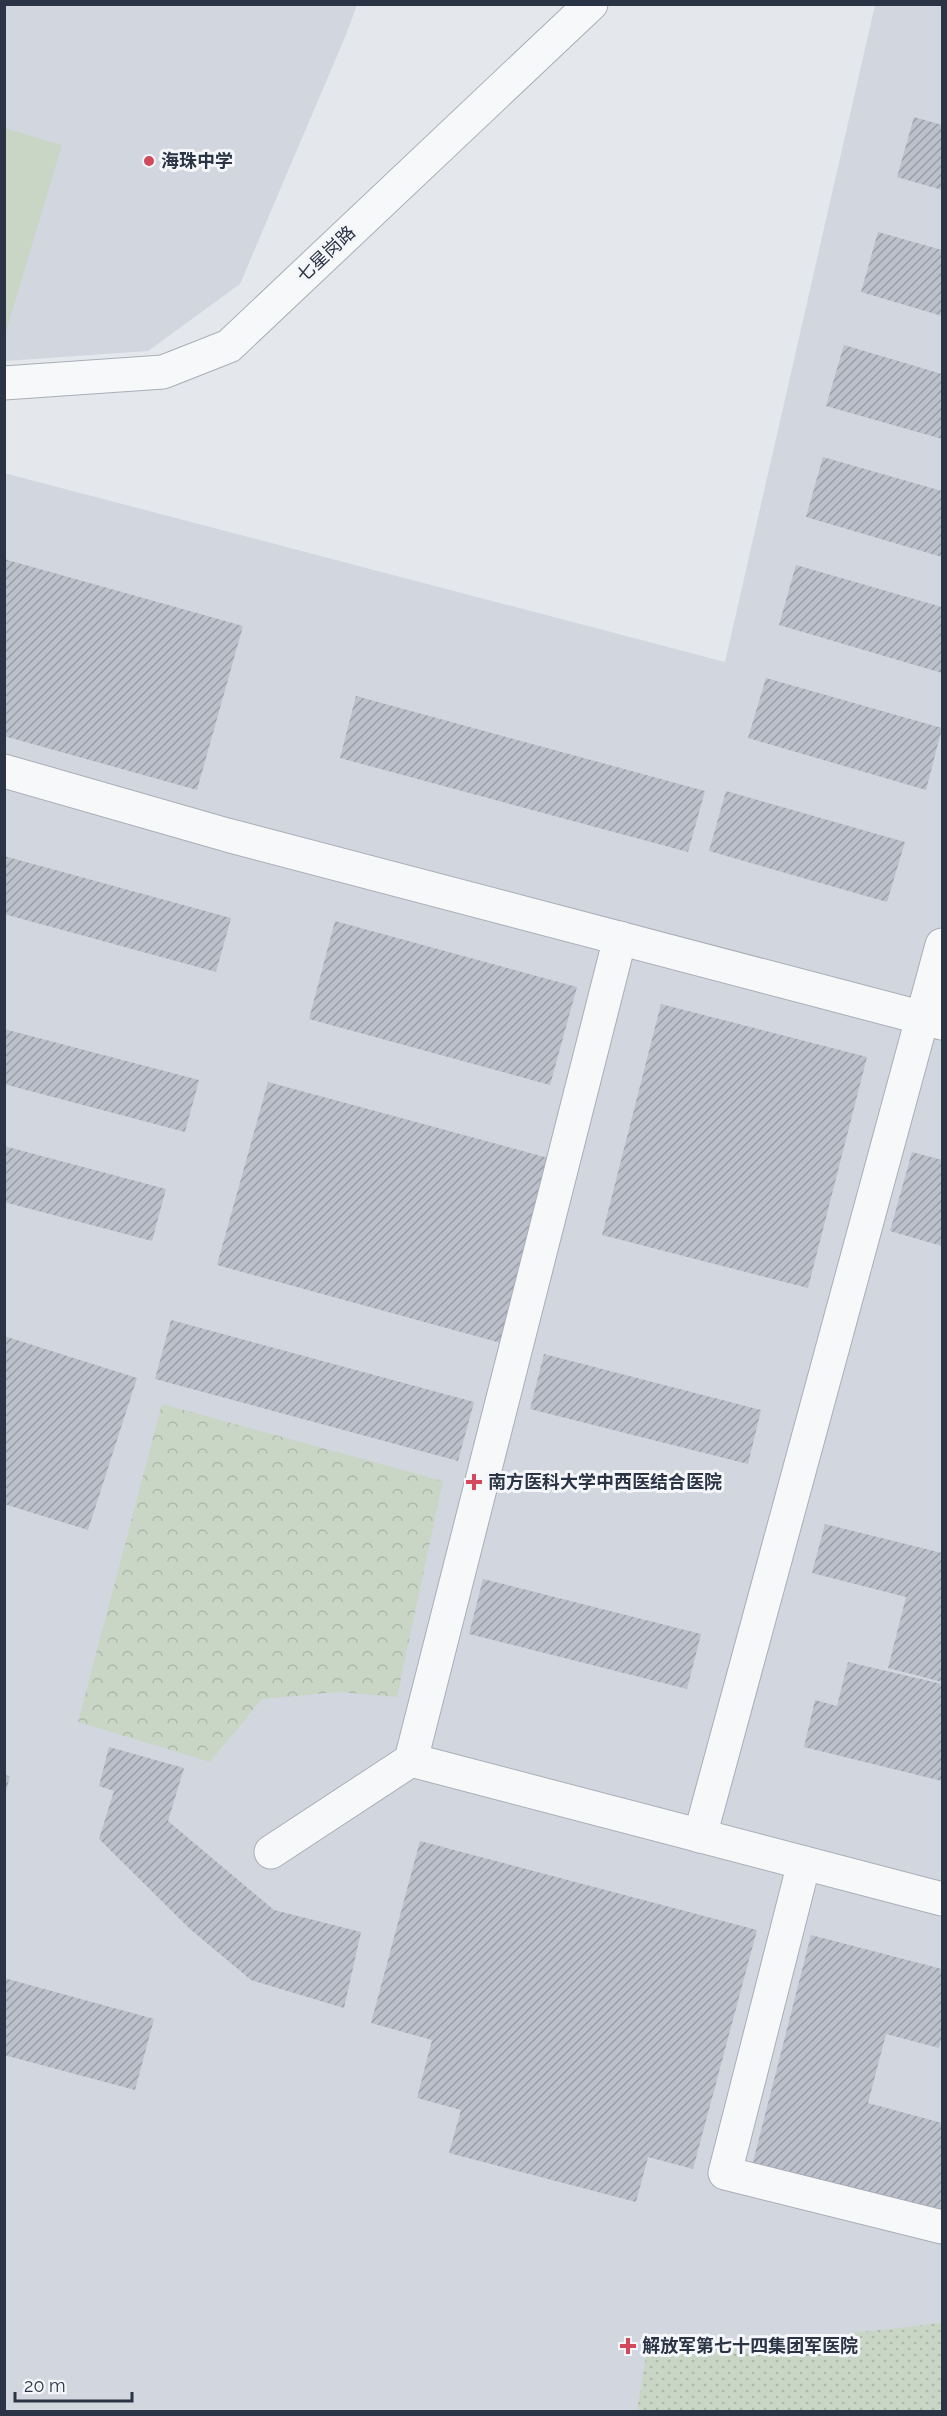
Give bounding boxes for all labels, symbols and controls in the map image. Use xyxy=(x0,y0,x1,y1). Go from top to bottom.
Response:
place label: 海珠中学 xyxy=(161,150,233,171)
marker: 海珠中学 xyxy=(142,154,156,168)
street label: 七星岗路 xyxy=(292,221,359,286)
place label: 南方医科大学中西医结合医院 xyxy=(488,1471,722,1492)
marker: 南方医科大学中西医结合医院 xyxy=(465,1473,483,1491)
place label: 解放军第七十四集团军医院 xyxy=(642,2335,858,2356)
marker: 解放军第七十四集团军医院 xyxy=(619,2337,637,2355)
scale bar xyxy=(15,2365,132,2403)
text: 20 m xyxy=(24,2375,66,2396)

